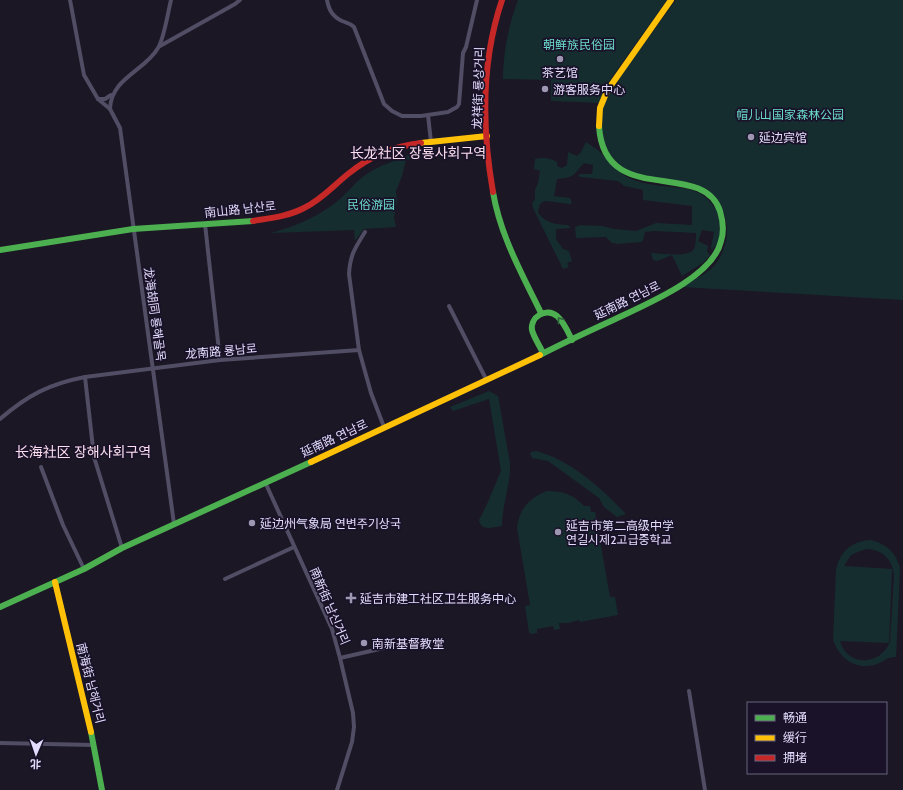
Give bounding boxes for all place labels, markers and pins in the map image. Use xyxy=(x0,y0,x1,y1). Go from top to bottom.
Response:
marker: 茶艺馆 xyxy=(555,54,565,64)
place label: 茶艺馆 xyxy=(542,65,578,80)
place label: 游客服务中心 xyxy=(553,82,625,97)
marker: 游客服务中心 xyxy=(540,84,550,94)
place label: 延边宾馆 xyxy=(759,130,807,145)
marker: 延边宾馆 xyxy=(746,132,756,142)
place label: 延边州气象局 연변주기상국 xyxy=(260,516,401,531)
marker: 延边州气象局 연변주기상국 xyxy=(247,518,257,528)
place label: 延吉市第二高级中学 연길시제2고급중학교 xyxy=(566,518,674,547)
marker: 延吉市第二高级中学 연길시제2고급중학교 xyxy=(553,527,563,537)
place label: 延吉市建工社区卫生服务中心 xyxy=(360,591,516,606)
marker: 延吉市建工社区卫生服务中心 xyxy=(345,592,357,604)
place label: 南新基督教堂 xyxy=(372,636,444,651)
marker: 南新基督教堂 xyxy=(359,638,369,648)

